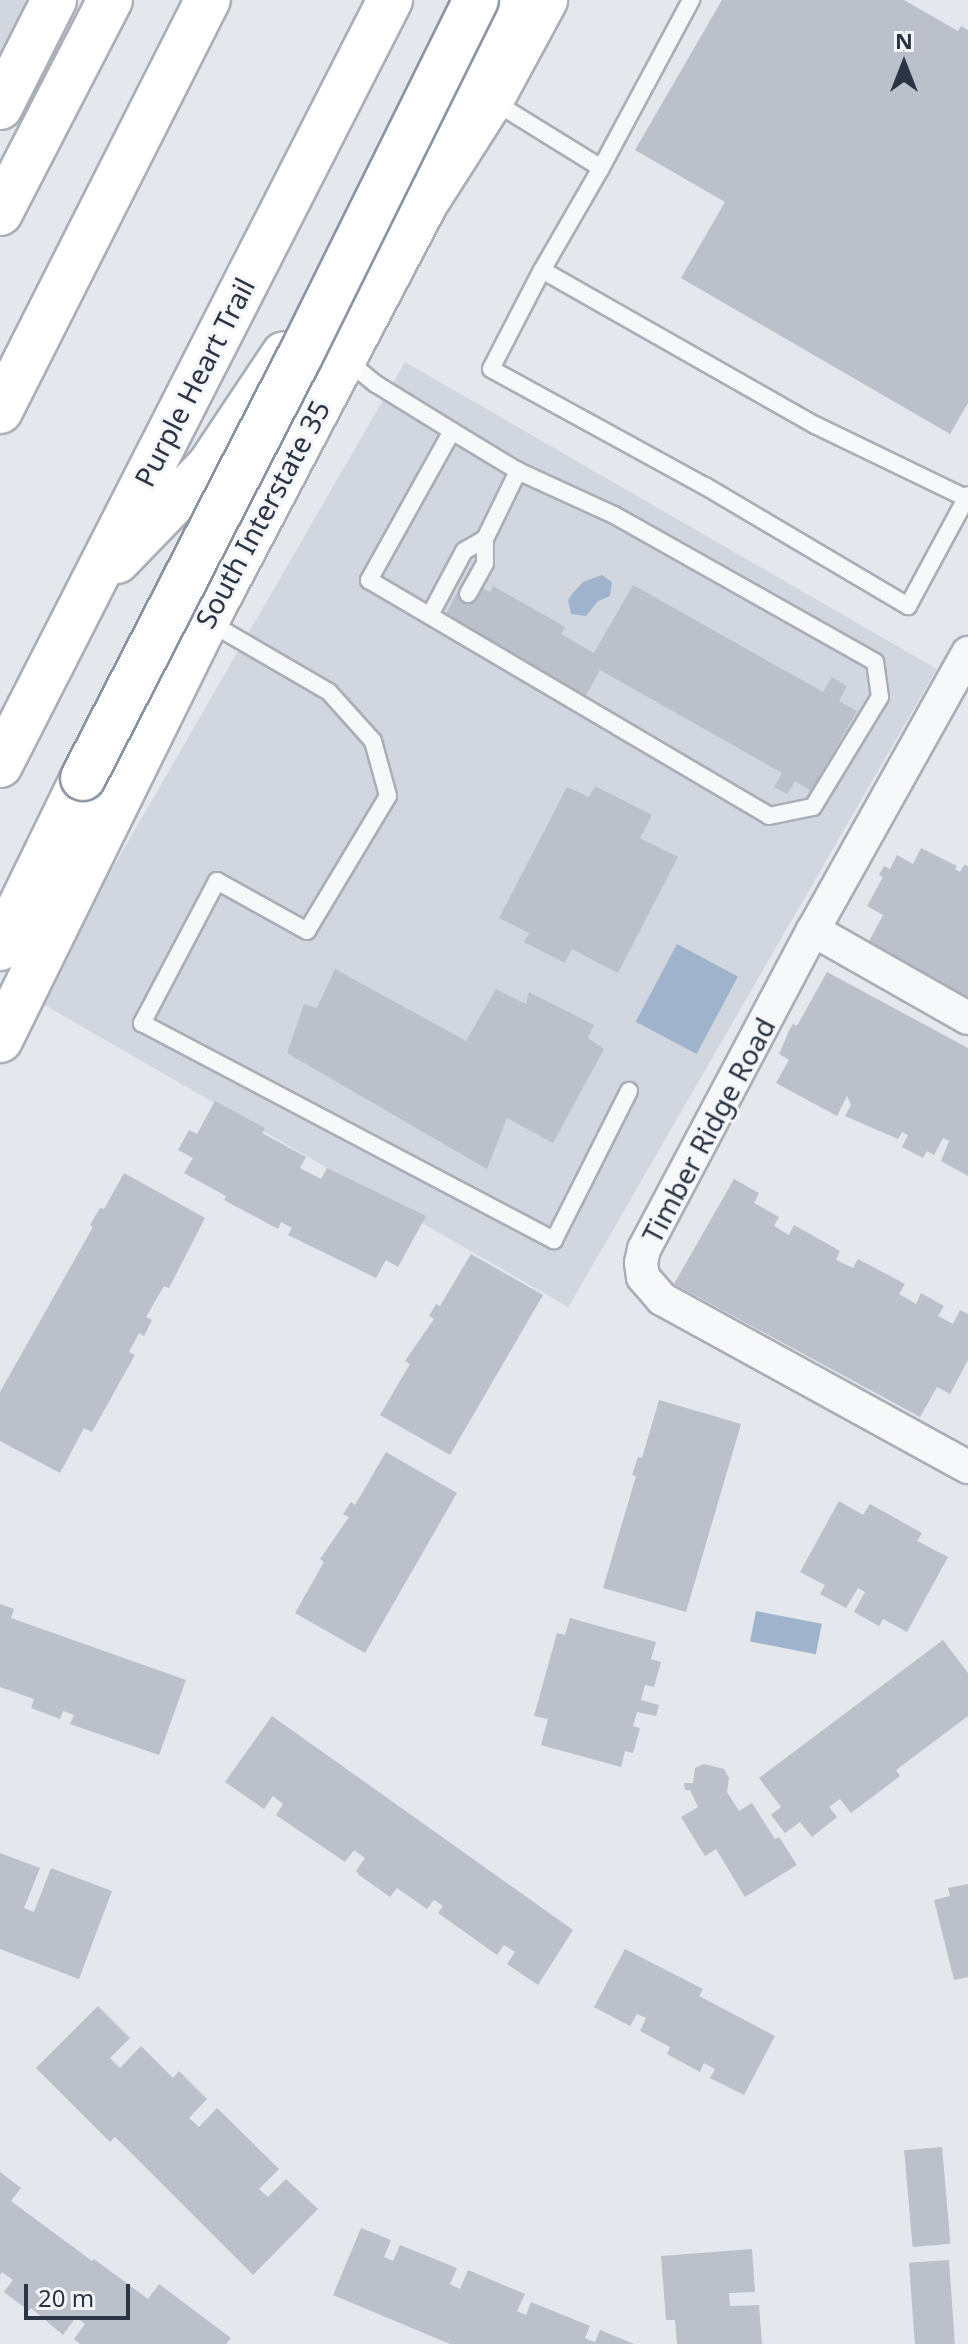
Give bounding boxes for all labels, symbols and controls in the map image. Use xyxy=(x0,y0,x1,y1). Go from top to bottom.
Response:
north arrow xyxy=(864,24,944,104)
text: N xyxy=(895,25,913,55)
street label: Purple Heart Trail xyxy=(127,272,261,492)
street label: South Interstate 35 xyxy=(188,394,336,634)
street label: Timber Ridge Road xyxy=(634,1012,782,1248)
scale bar xyxy=(28,2268,134,2318)
text: 20 m xyxy=(38,2281,94,2314)

